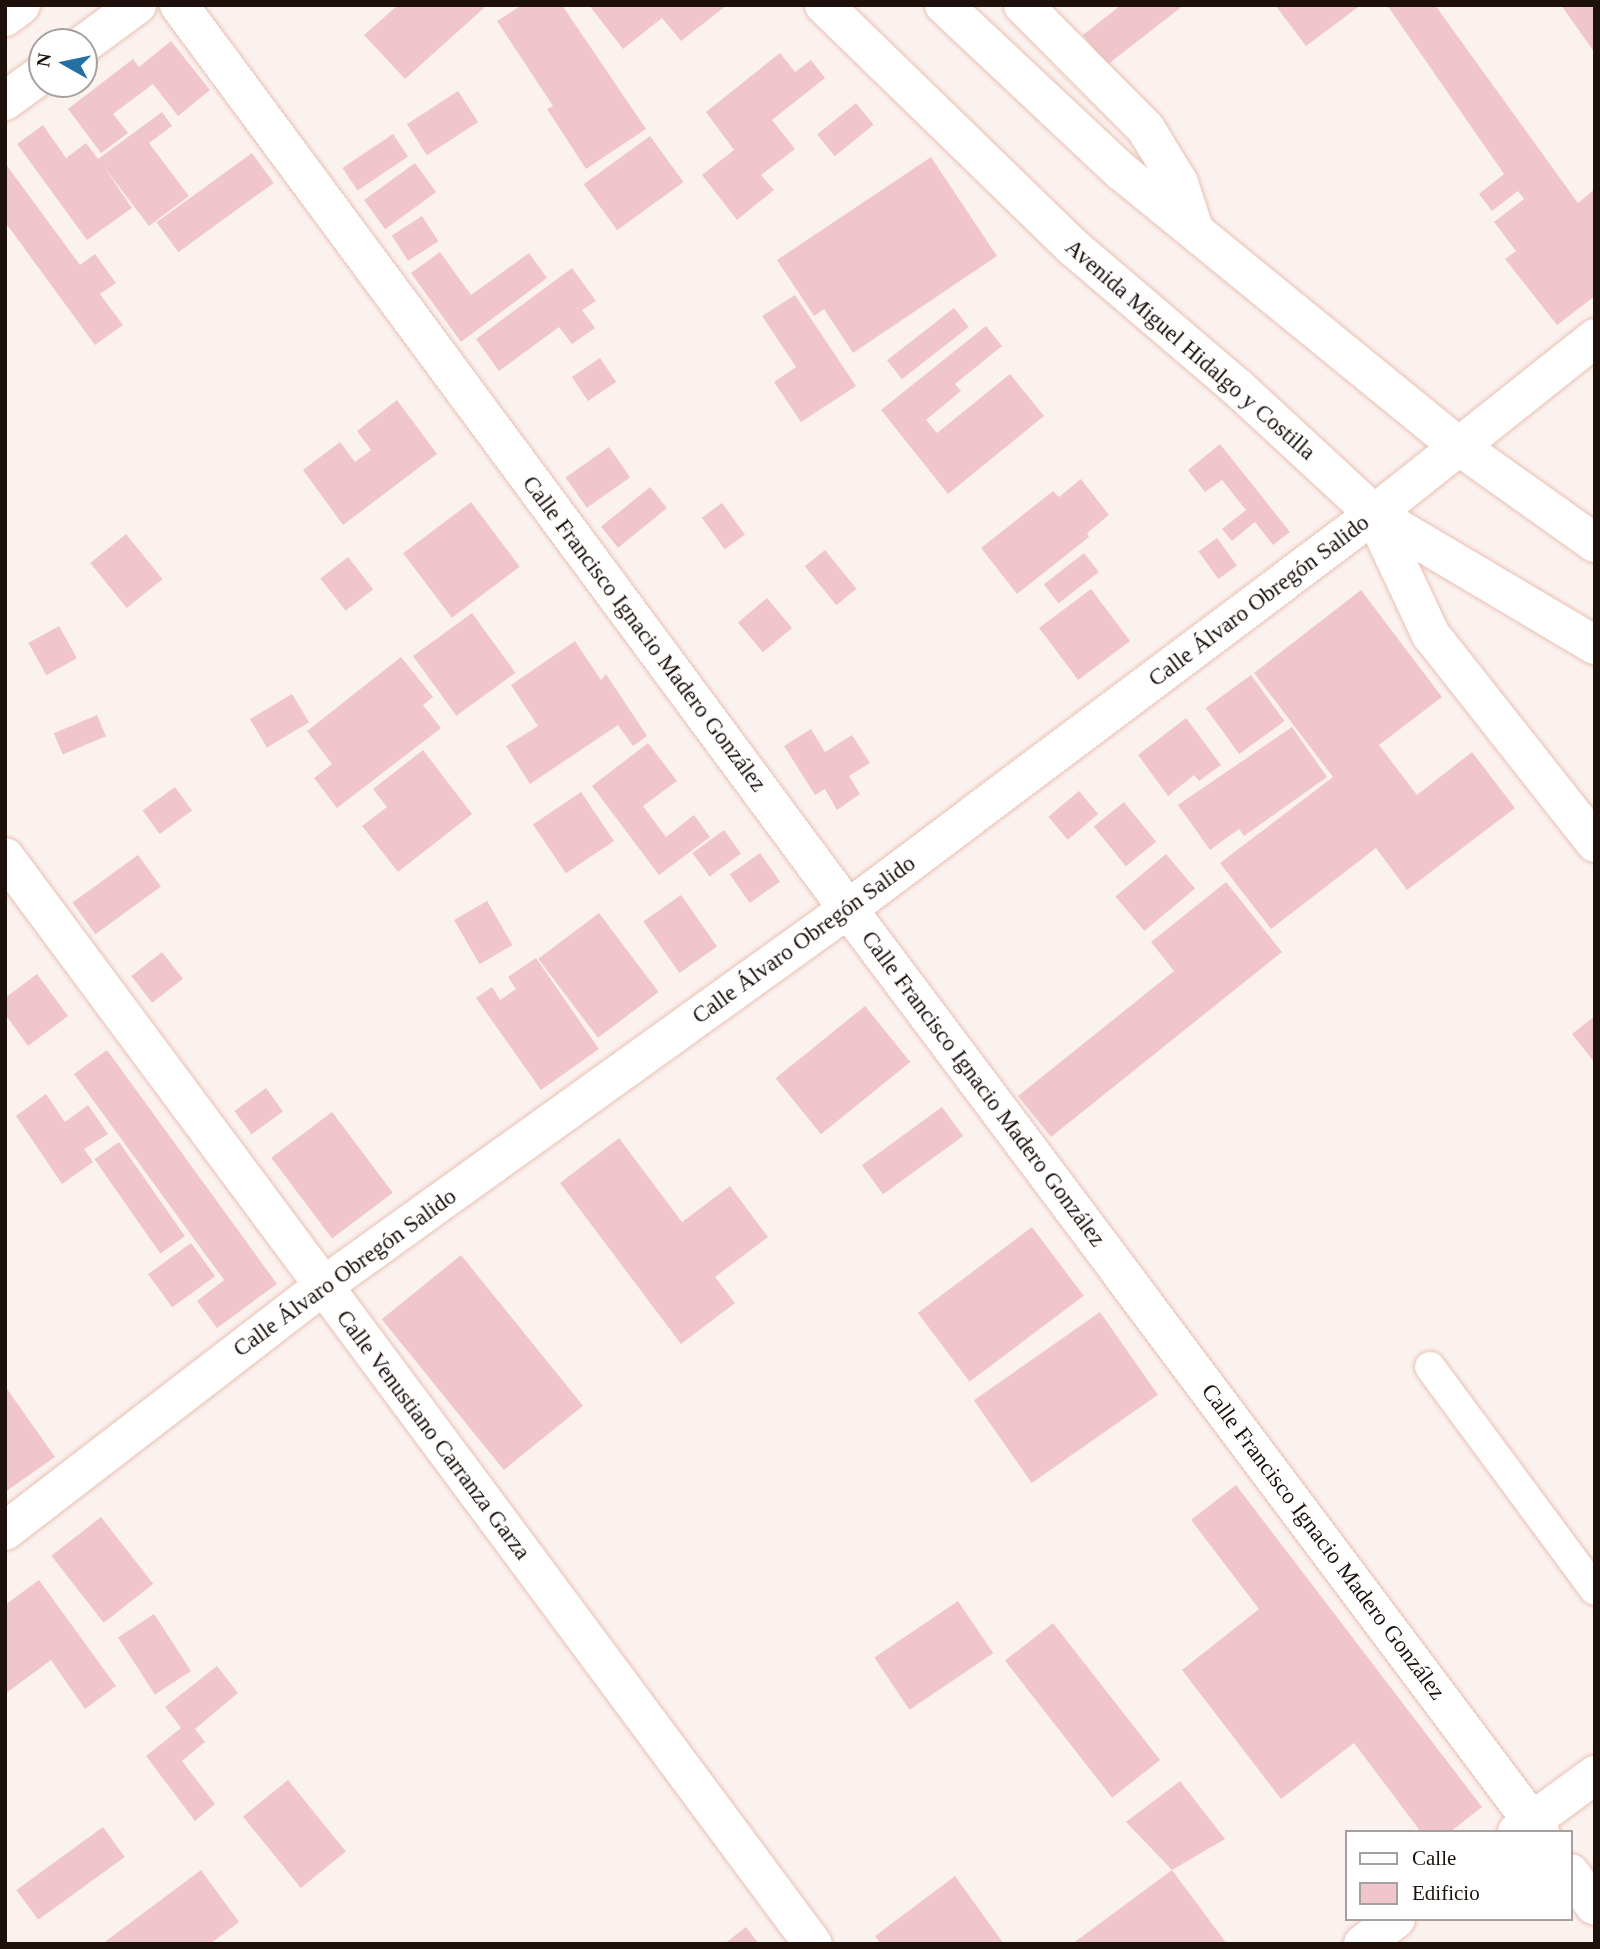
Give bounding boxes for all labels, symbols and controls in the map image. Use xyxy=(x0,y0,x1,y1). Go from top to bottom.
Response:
north arrow xyxy=(28,28,98,98)
text: N xyxy=(32,52,55,68)
street label: Avenida Miguel Hidalgo y Costilla xyxy=(1059,234,1321,466)
street label: Calle Francisco Ignacio Madero González xyxy=(516,471,772,797)
street label: Calle Álvaro Obregón Salido xyxy=(1143,509,1375,693)
street label: Calle Álvaro Obregón Salido xyxy=(687,850,921,1030)
street label: Calle Francisco Ignacio Madero González xyxy=(855,926,1111,1252)
street label: Calle Álvaro Obregón Salido xyxy=(228,1183,462,1363)
street label: Calle Venustiano Carranza Garza xyxy=(330,1305,536,1565)
street label: Calle Francisco Ignacio Madero González xyxy=(1195,1379,1451,1705)
legend xyxy=(1344,1830,1572,1921)
text: Calle xyxy=(1412,1846,1456,1870)
text: Edificio xyxy=(1412,1881,1480,1905)

